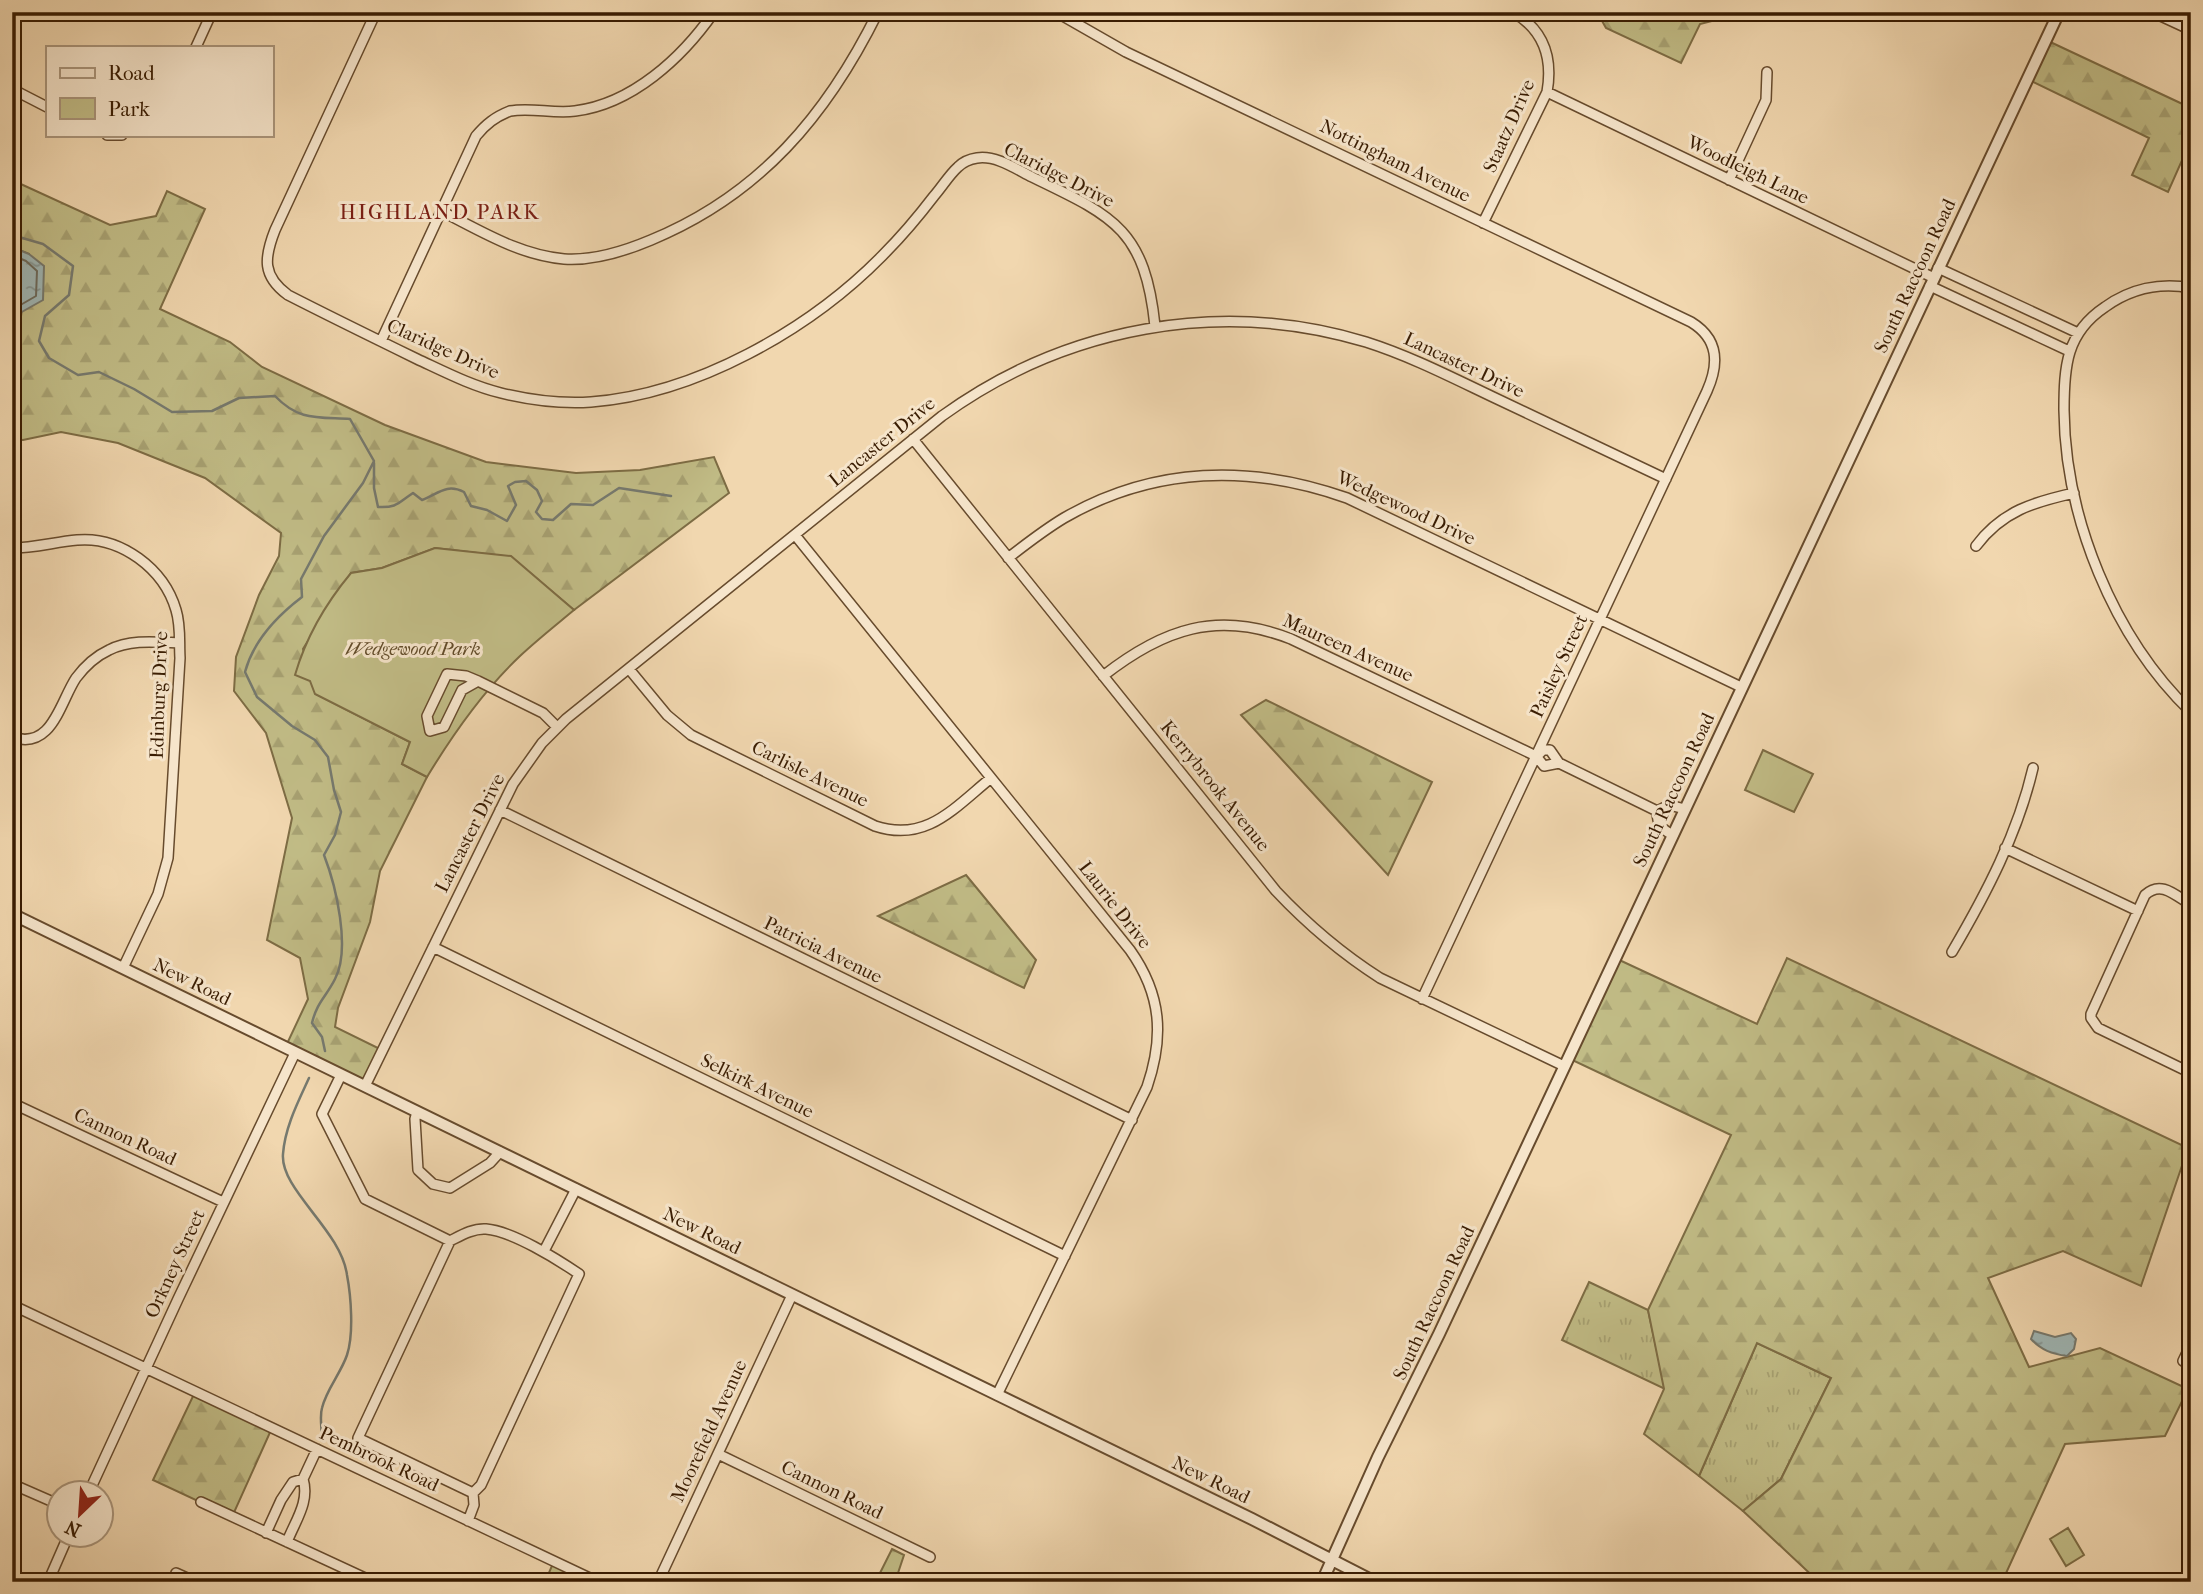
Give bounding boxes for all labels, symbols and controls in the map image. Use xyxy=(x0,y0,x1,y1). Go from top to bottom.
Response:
legend xyxy=(46,46,273,136)
text: Road xyxy=(108,61,155,85)
street label: Staatz Drive xyxy=(1479,76,1539,176)
text: Park xyxy=(108,97,150,121)
street label: Nottingham Avenue xyxy=(1316,115,1474,207)
street label: Woodleigh Lane xyxy=(1683,131,1812,209)
street label: Claridge Drive xyxy=(1000,138,1118,212)
street label: South Raccoon Road xyxy=(1870,195,1961,357)
district label: HIGHLAND PARK xyxy=(339,200,541,224)
street label: Claridge Drive xyxy=(383,314,503,384)
street label: Lancaster Drive xyxy=(1400,328,1528,402)
street label: Lancaster Drive xyxy=(824,392,940,492)
street label: Wedgewood Drive xyxy=(1332,466,1479,550)
street label: Maureen Avenue xyxy=(1280,609,1416,687)
street label: Paisley Street xyxy=(1526,611,1593,721)
street label: Edinburg Drive xyxy=(146,631,172,759)
park label: Wedgewood Park xyxy=(345,638,481,660)
street label: South Raccoon Road xyxy=(1629,709,1720,871)
street label: Kerrybrook Avenue xyxy=(1156,716,1274,856)
street label: Carlisle Avenue xyxy=(748,736,872,812)
street label: Lancaster Drive xyxy=(431,770,509,896)
street label: Laurie Drive xyxy=(1074,857,1156,953)
street label: Patricia Avenue xyxy=(760,912,886,988)
street label: New Road xyxy=(150,954,235,1011)
street label: Selkirk Avenue xyxy=(697,1049,817,1123)
street label: Cannon Road xyxy=(70,1104,180,1171)
street label: New Road xyxy=(660,1203,745,1260)
street label: Orkney Street xyxy=(140,1206,210,1322)
street label: South Raccoon Road xyxy=(1389,1222,1480,1384)
street label: Moorefield Avenue xyxy=(666,1356,752,1506)
street label: Pembrook Road xyxy=(316,1422,443,1497)
street label: New Road xyxy=(1169,1452,1254,1509)
street label: Cannon Road xyxy=(778,1456,887,1524)
north arrow xyxy=(46,1478,116,1548)
text: N xyxy=(62,1515,84,1542)

